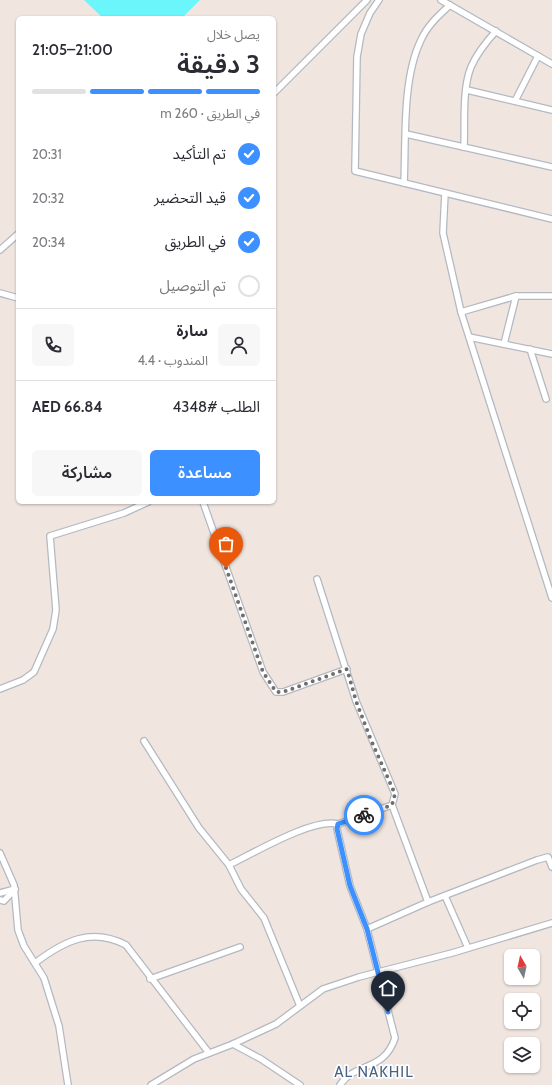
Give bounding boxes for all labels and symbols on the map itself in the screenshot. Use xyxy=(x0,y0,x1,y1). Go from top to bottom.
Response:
pin xyxy=(209,527,243,568)
courier xyxy=(344,795,384,835)
north arrow xyxy=(504,949,540,985)
pin xyxy=(371,971,405,1012)
district label: AL NAKHIL xyxy=(334,1063,414,1081)

